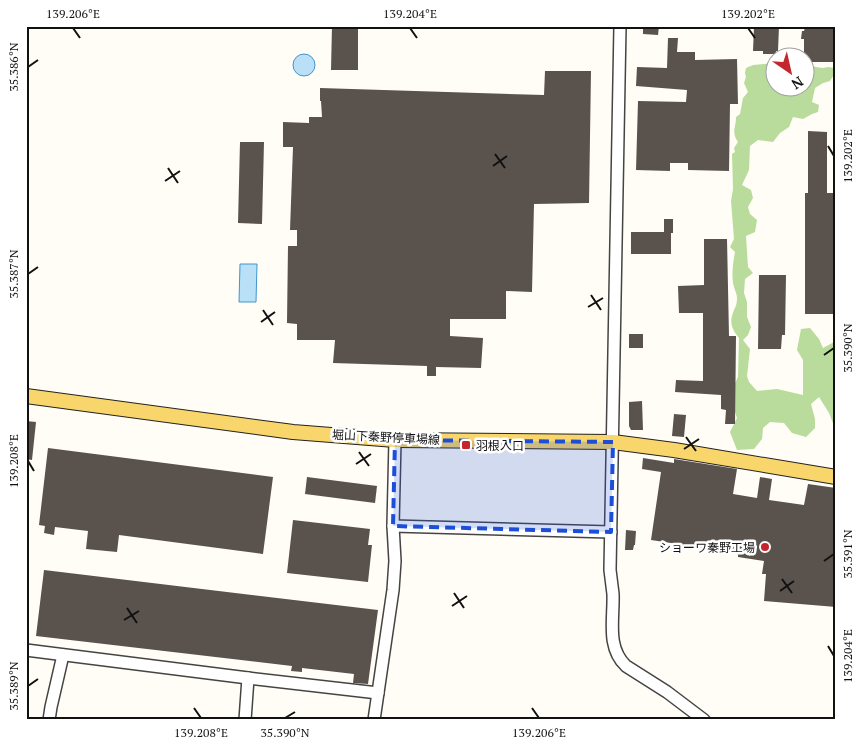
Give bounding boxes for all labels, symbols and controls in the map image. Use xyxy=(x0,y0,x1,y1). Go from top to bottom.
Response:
text: 139.206°E xyxy=(46,6,100,21)
text: 139.204°E xyxy=(383,6,437,21)
text: 139.202°E xyxy=(721,6,775,21)
text: 35.386°N xyxy=(6,42,21,92)
north arrow xyxy=(764,48,814,98)
text: N xyxy=(788,72,807,94)
text: 139.202°E xyxy=(840,129,855,183)
text: 35.387°N xyxy=(6,249,21,299)
text: 35.390°N xyxy=(840,323,855,373)
street label: 堀山下秦野停車場線 xyxy=(332,427,440,447)
text: 139.208°E xyxy=(6,434,21,488)
place label: 羽根入口 xyxy=(476,438,524,453)
marker: 羽根入口 xyxy=(460,439,472,451)
text: 35.391°N xyxy=(840,529,855,579)
place label: ショーワ秦野工場 xyxy=(659,540,755,555)
marker: ショーワ秦野工場 xyxy=(759,541,771,553)
text: 139.204°E xyxy=(840,629,855,683)
text: 35.389°N xyxy=(6,661,21,711)
text: 139.208°E xyxy=(174,725,228,740)
text: 35.390°N xyxy=(260,725,310,740)
text: 139.206°E xyxy=(512,725,566,740)

